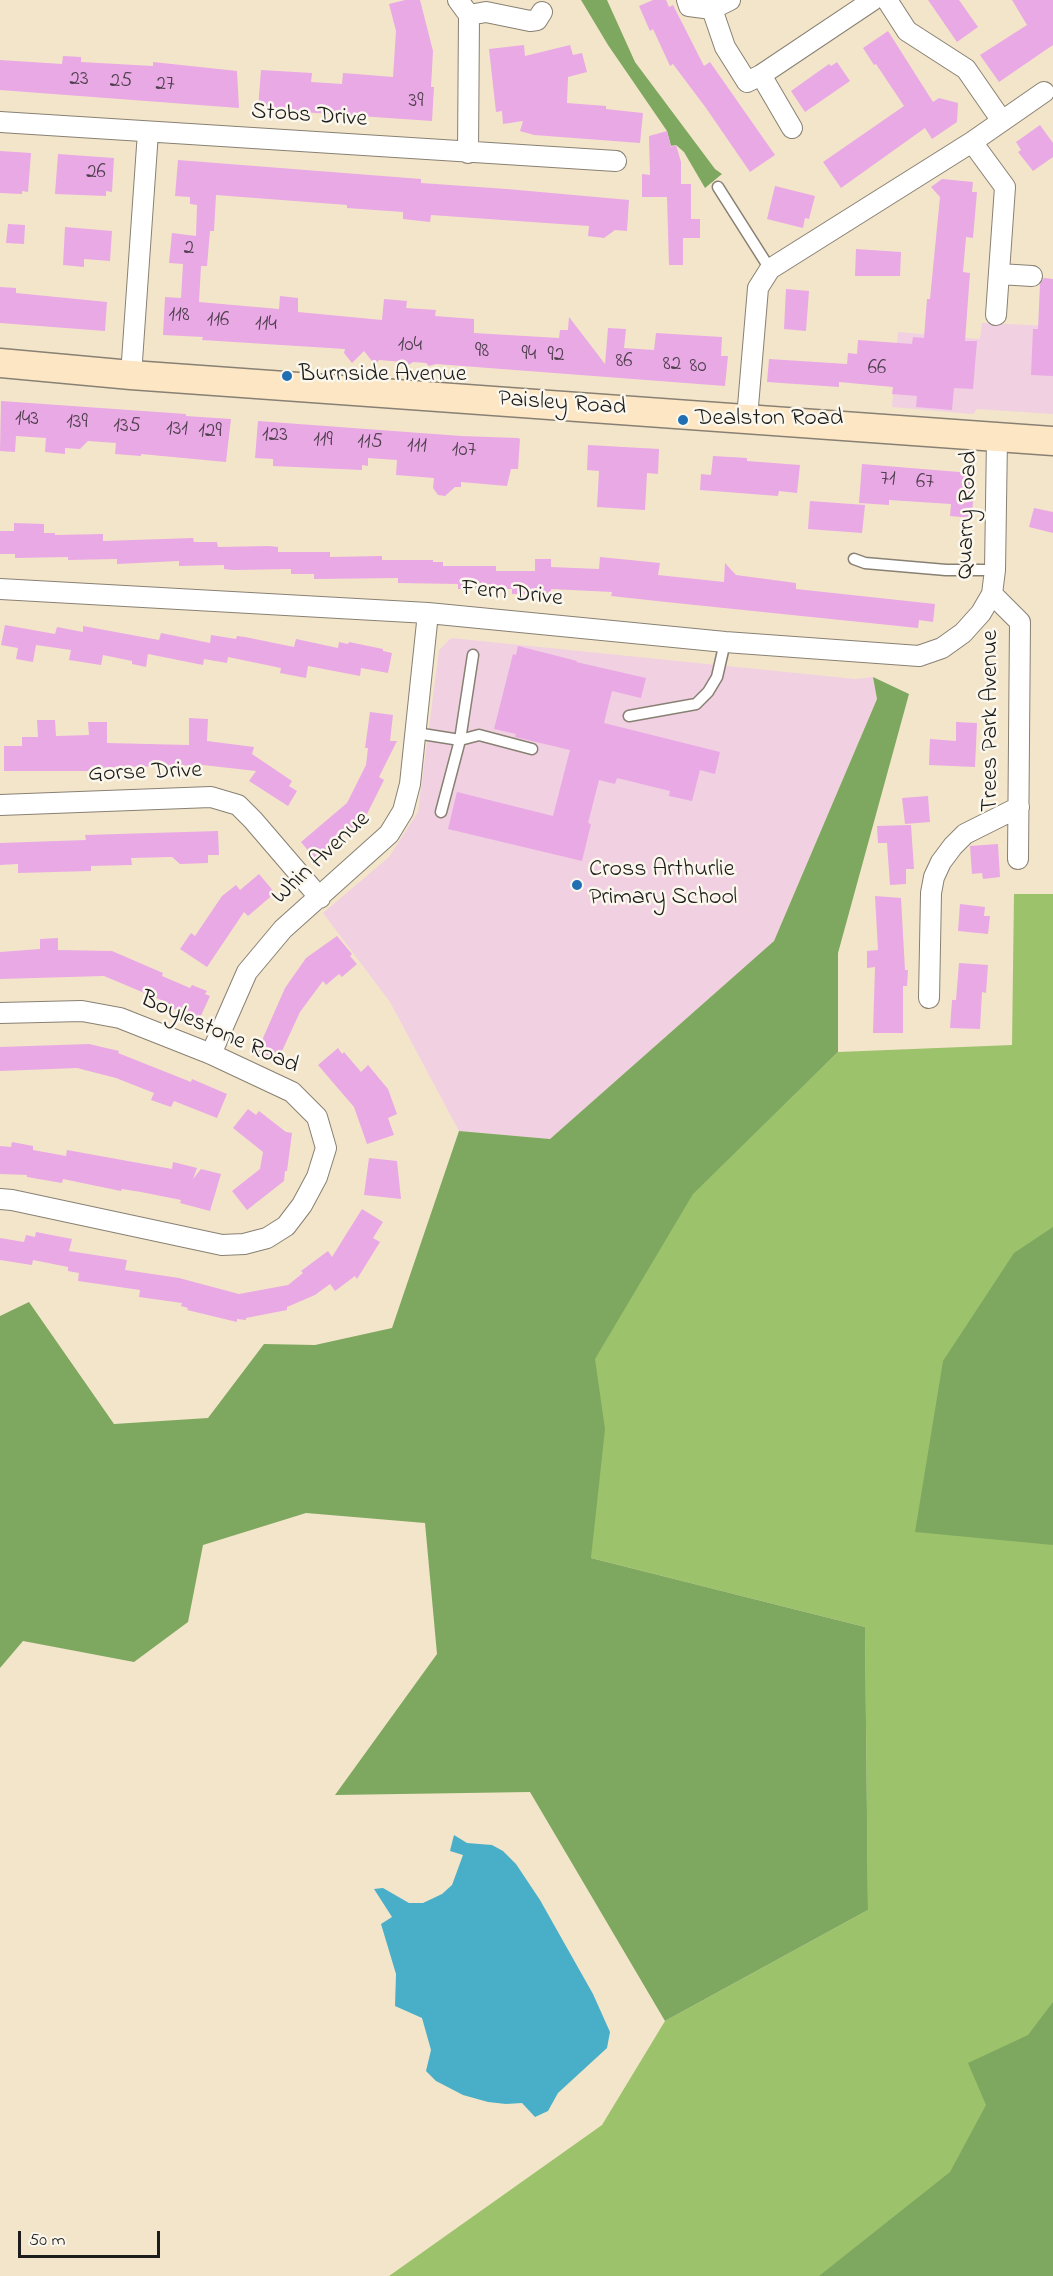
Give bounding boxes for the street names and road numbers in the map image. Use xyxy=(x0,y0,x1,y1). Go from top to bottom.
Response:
street label: Stobs Drive xyxy=(250,99,368,135)
street label: Paisley Road xyxy=(497,386,627,424)
street label: Quarry Road xyxy=(952,450,986,580)
street label: Fern Drive xyxy=(460,575,564,615)
street label: Trees Park Avenue xyxy=(978,630,1006,812)
street label: Gorse Drive xyxy=(88,758,202,790)
street label: Whin Avenue xyxy=(267,806,377,912)
street label: Boylestone Road xyxy=(135,986,303,1082)

